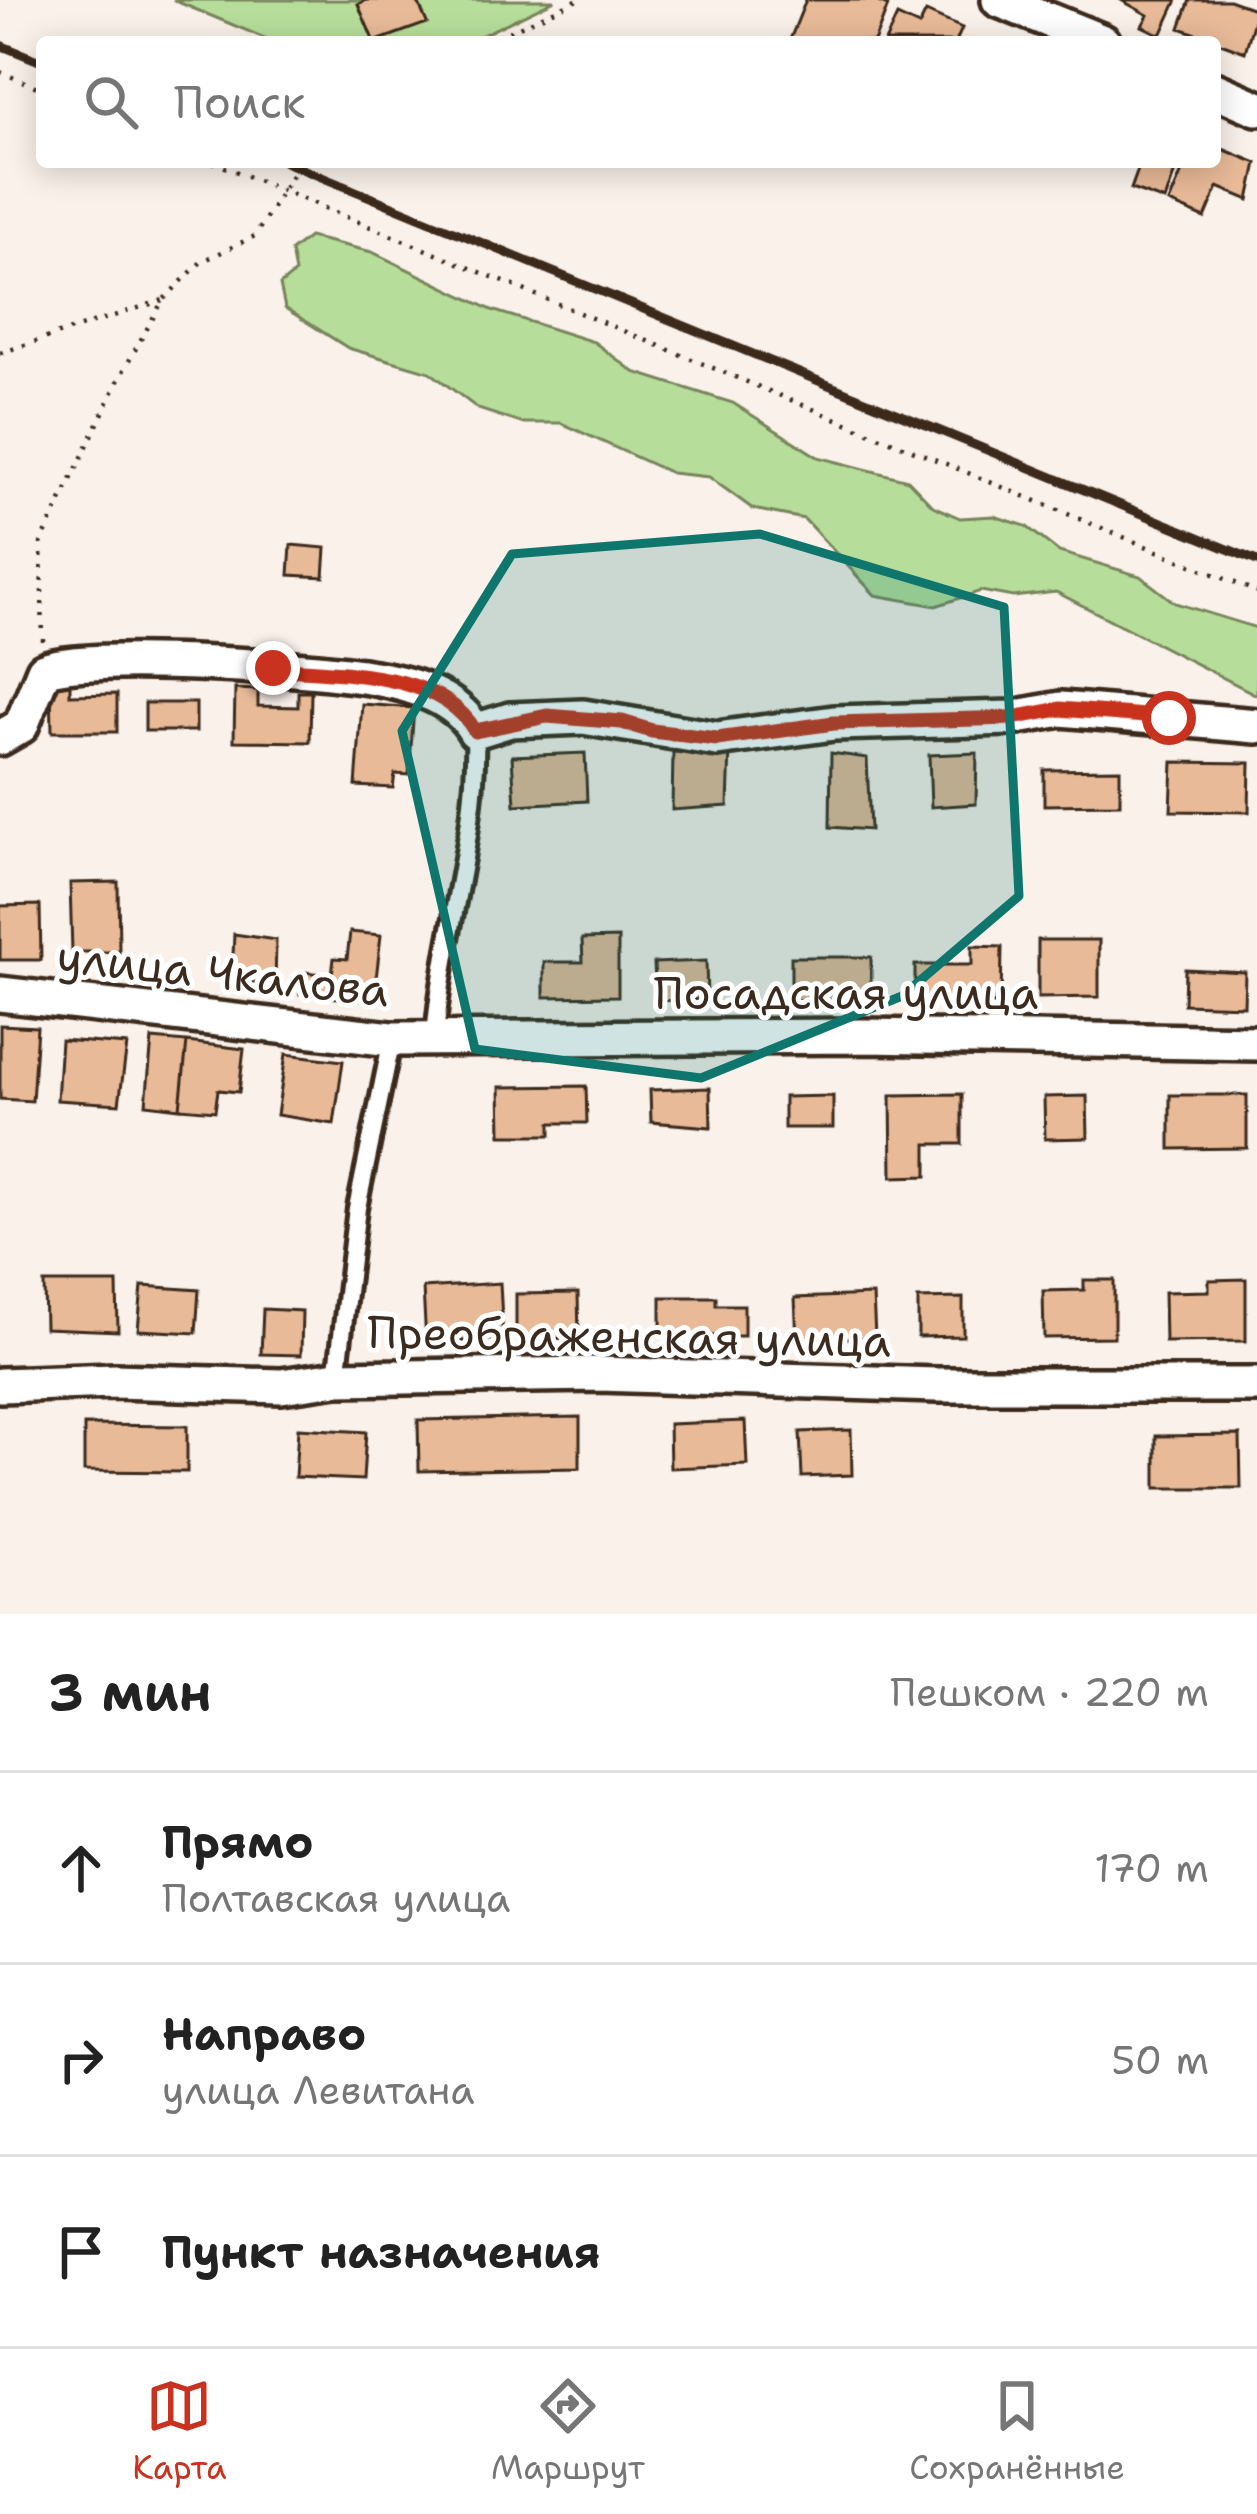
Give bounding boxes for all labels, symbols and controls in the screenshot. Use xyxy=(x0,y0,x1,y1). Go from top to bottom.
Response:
search box xyxy=(36,36,1221,168)
icon: search xyxy=(78,69,144,135)
text: Поиск xyxy=(174,72,305,132)
route end xyxy=(246,641,300,695)
route start xyxy=(1142,691,1196,745)
street label: улица Чкалова xyxy=(54,926,392,1020)
street label: Посадская улица xyxy=(654,963,1038,1023)
street label: Преображенская улица xyxy=(367,1301,891,1371)
text: 3 мин xyxy=(48,1658,212,1726)
text: Пешком · 220 m xyxy=(890,1666,1209,1718)
text: Прямо xyxy=(162,1812,313,1872)
icon: ahead xyxy=(48,1835,114,1901)
text: 170 m xyxy=(1094,1842,1209,1894)
text: Полтавская улица xyxy=(162,1872,510,1924)
text: Направо xyxy=(162,2004,366,2064)
icon: right xyxy=(48,2027,114,2093)
text: 50 m xyxy=(1111,2034,1209,2086)
text: улица Левитана xyxy=(162,2064,475,2116)
icon: arrive xyxy=(48,2219,114,2285)
text: Пункт назначения xyxy=(162,2222,601,2282)
tab: Карта xyxy=(132,2373,227,2490)
tab: Маршрут xyxy=(491,2373,645,2490)
tab: Сохранённые xyxy=(909,2373,1125,2490)

